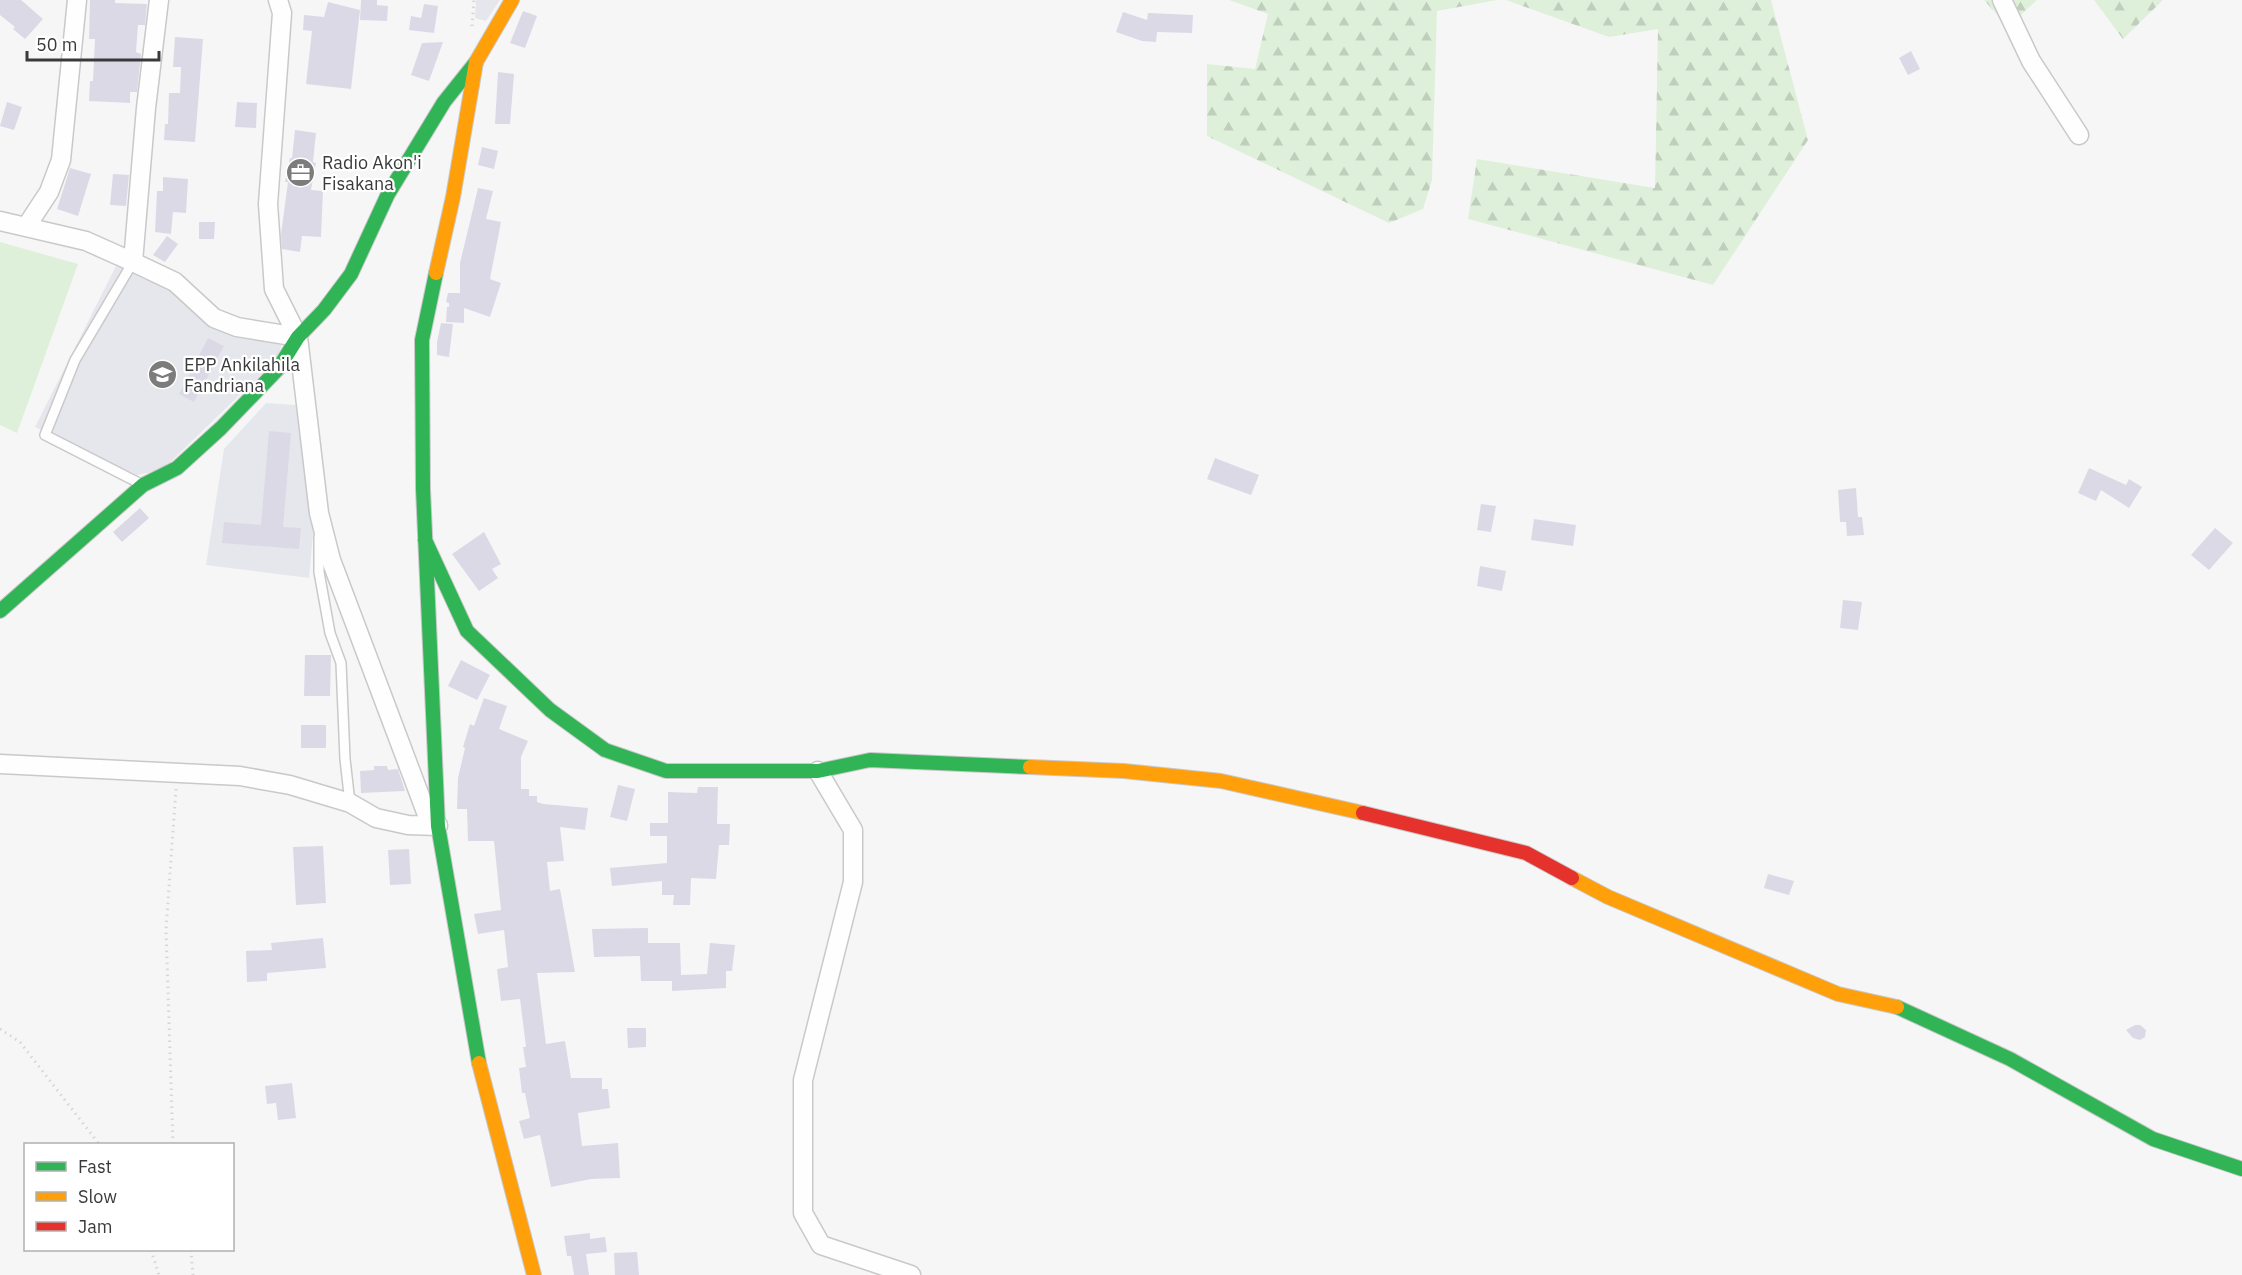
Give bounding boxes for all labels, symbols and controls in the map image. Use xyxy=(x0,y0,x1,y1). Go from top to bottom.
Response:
scale bar xyxy=(27,24,159,62)
text: 50 m xyxy=(36,33,78,56)
place label: Radio Akon'i Fisakana xyxy=(322,151,422,195)
office icon: Radio Akon'i Fisakana xyxy=(285,156,317,188)
place label: EPP Ankilahila Fandriana xyxy=(184,353,300,397)
school or university icon: EPP Ankilahila Fandriana xyxy=(147,358,179,390)
legend xyxy=(24,1143,234,1251)
text: Fast xyxy=(78,1155,112,1178)
text: Slow xyxy=(78,1185,117,1208)
text: Jam xyxy=(78,1215,113,1238)

